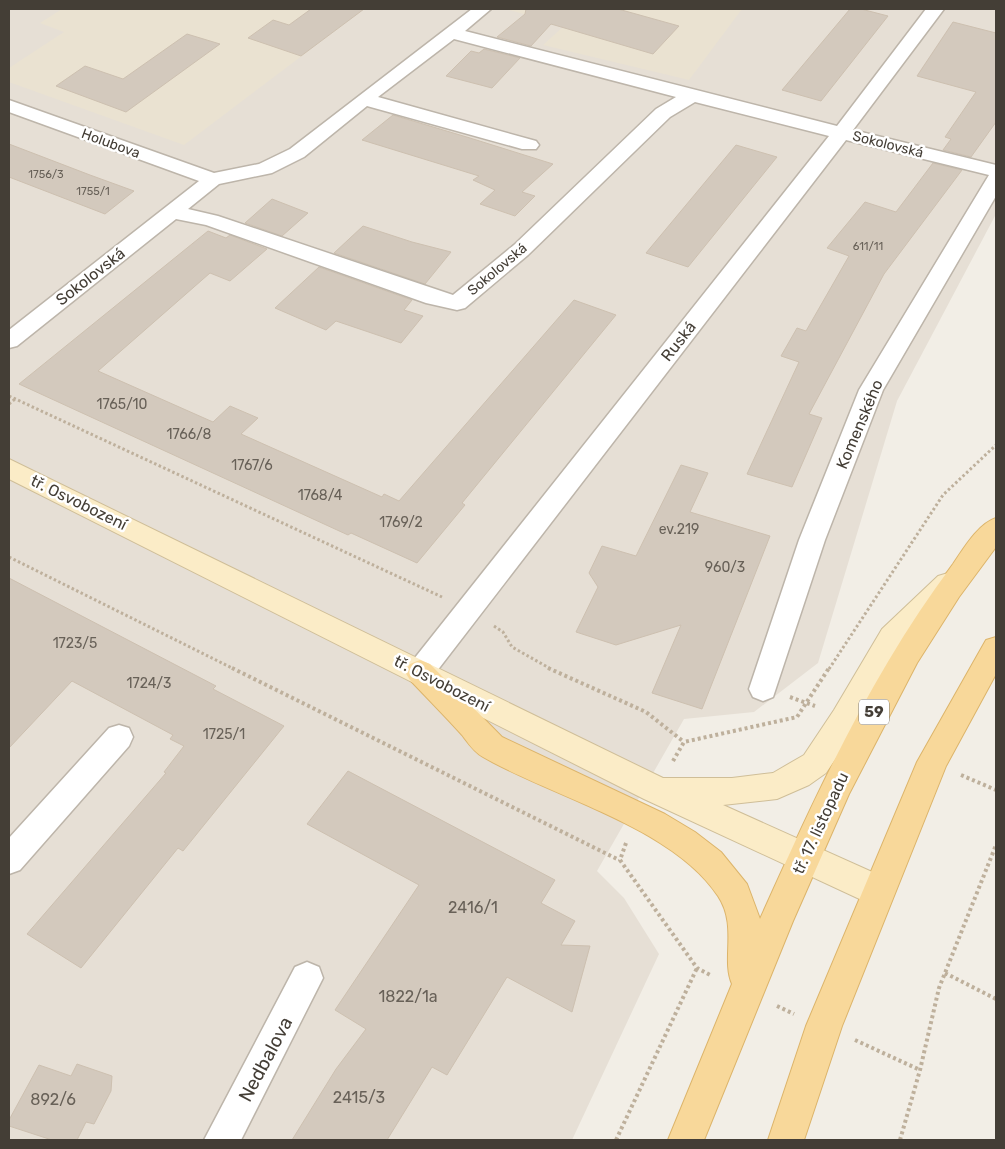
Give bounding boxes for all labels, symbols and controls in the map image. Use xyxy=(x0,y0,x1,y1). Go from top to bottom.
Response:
street label: Holubova xyxy=(79,125,142,162)
street label: Sokolovská xyxy=(851,127,925,161)
house number: 1756/3 xyxy=(28,168,64,181)
house number: 1755/1 xyxy=(76,185,110,198)
street label: Sokolovská xyxy=(464,240,530,299)
house number: 611/11 xyxy=(853,240,883,253)
street label: Sokolovská xyxy=(52,243,129,309)
street label: Ruská xyxy=(657,318,700,365)
street label: Komenského xyxy=(832,377,887,472)
house number: 1765/10 xyxy=(96,396,148,413)
house number: 1766/8 xyxy=(167,426,212,443)
house number: 1767/6 xyxy=(231,457,273,474)
street label: tř. Osvobození xyxy=(27,471,131,535)
house number: 1768/4 xyxy=(298,487,343,504)
house number: 1769/2 xyxy=(379,514,423,531)
house number: ev.219 xyxy=(659,521,699,538)
house number: 960/3 xyxy=(705,559,745,576)
house number: 1723/5 xyxy=(53,635,97,652)
street label: tř. Osvobození xyxy=(391,651,494,716)
house number: 1724/3 xyxy=(126,675,172,692)
road number: 59 xyxy=(859,700,889,724)
house number: 1725/1 xyxy=(203,726,245,743)
street label: tř. 17. listopadu xyxy=(789,769,852,877)
house number: 2416/1 xyxy=(448,898,498,917)
house number: 1822/1a xyxy=(378,987,438,1006)
street label: Nedbalova xyxy=(234,1013,297,1106)
house number: 2415/3 xyxy=(333,1088,385,1107)
house number: 892/6 xyxy=(30,1090,76,1109)

